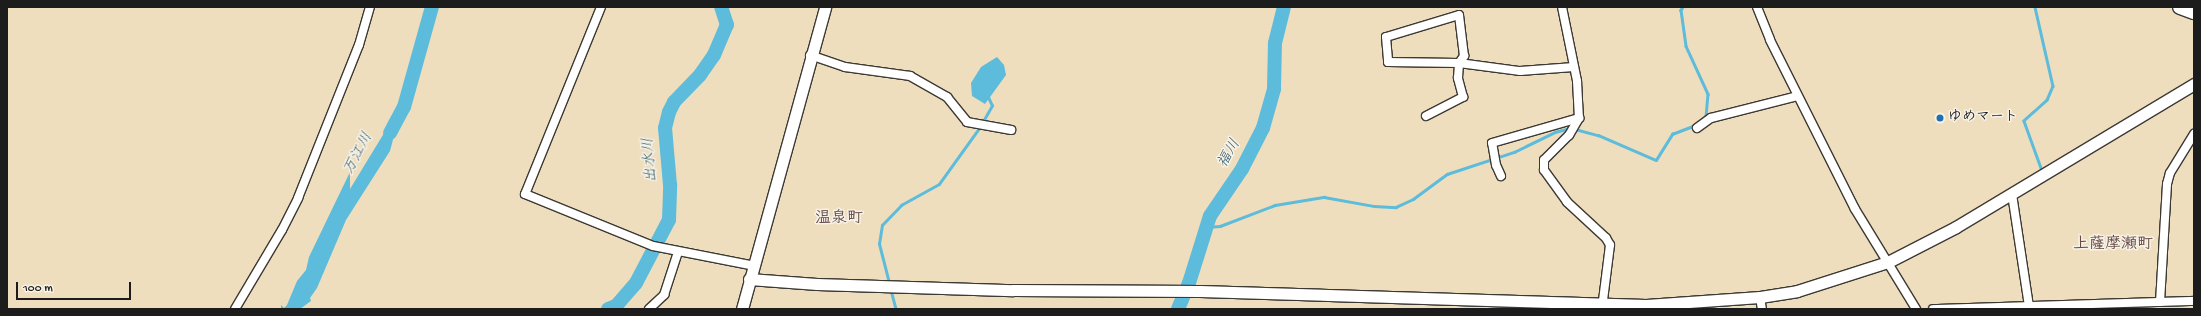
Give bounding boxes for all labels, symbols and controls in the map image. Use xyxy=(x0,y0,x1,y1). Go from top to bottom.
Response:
place label: ゆめマート xyxy=(1948,110,2018,126)
marker: ゆめマート xyxy=(1935,113,1945,123)
water label: 万江川 xyxy=(340,130,378,178)
water label: 出水川 xyxy=(640,137,662,183)
water label: 福川 xyxy=(1215,137,1245,171)
district label: 温泉町 xyxy=(815,210,863,230)
district label: 上薩摩瀬町 xyxy=(2073,236,2153,256)
scale bar xyxy=(18,274,133,300)
text: 100 m xyxy=(23,282,53,296)

